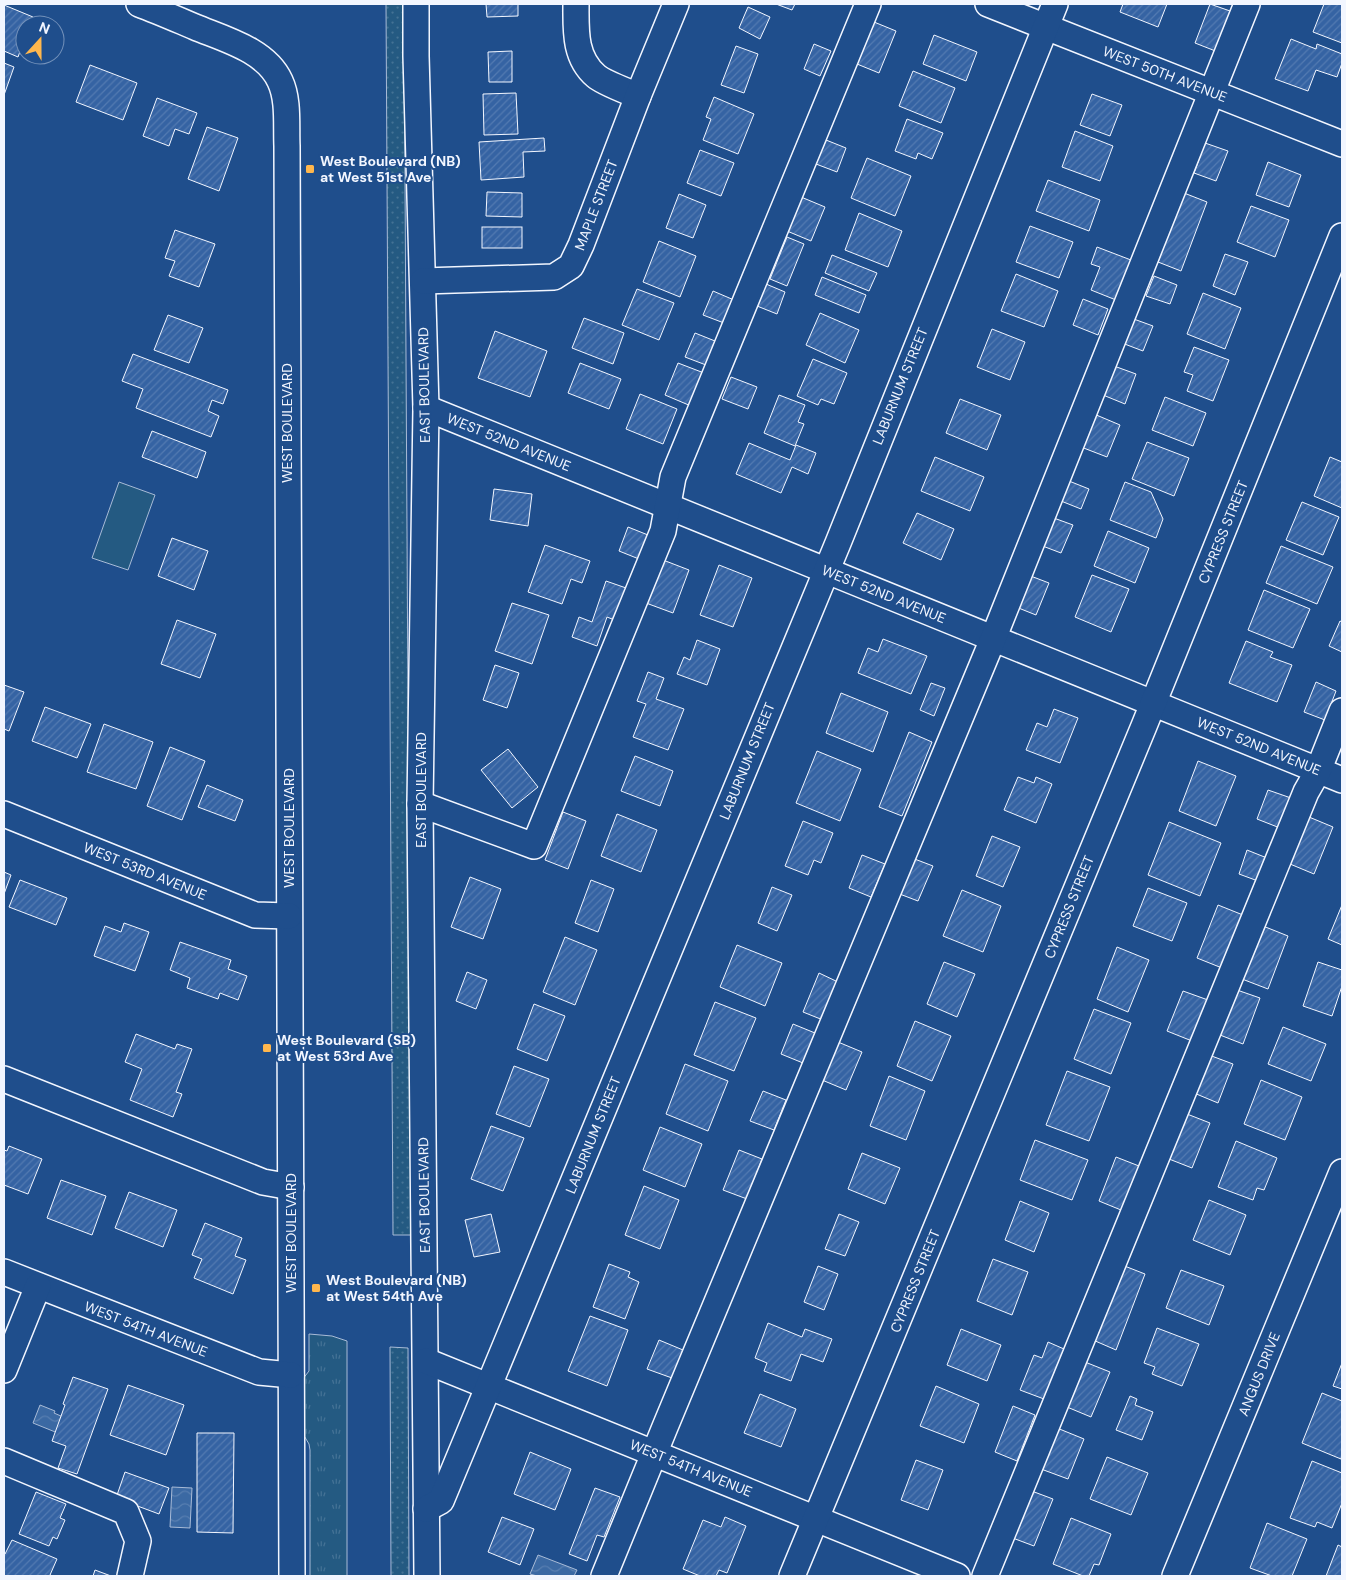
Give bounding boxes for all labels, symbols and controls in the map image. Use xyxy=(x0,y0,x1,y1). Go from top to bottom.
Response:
north arrow xyxy=(15,15,65,65)
text: N xyxy=(37,18,53,38)
street label: WEST 50TH AVENUE xyxy=(1100,42,1230,106)
place label: West Boulevard (NB) at West 51st Ave xyxy=(320,152,461,186)
street label: MAPLE STREET xyxy=(570,157,622,253)
marker: West Boulevard (NB) at West 51st Ave xyxy=(304,163,316,175)
street label: LABURNUM STREET xyxy=(868,325,932,447)
street label: EAST BOULEVARD xyxy=(414,327,434,443)
street label: WEST BOULEVARD xyxy=(278,363,296,483)
street label: WEST 52ND AVENUE xyxy=(444,409,574,475)
street label: CYPRESS STREET xyxy=(1194,478,1252,586)
street label: WEST 52ND AVENUE xyxy=(819,561,949,627)
street label: LABURNUM STREET xyxy=(715,700,779,822)
street label: WEST 52ND AVENUE xyxy=(1194,713,1324,779)
street label: EAST BOULEVARD xyxy=(412,732,430,848)
street label: WEST BOULEVARD xyxy=(280,768,298,888)
street label: WEST 53RD AVENUE xyxy=(81,838,209,904)
street label: CYPRESS STREET xyxy=(1040,853,1098,961)
place label: West Boulevard (SB) at West 53rd Ave xyxy=(277,1031,416,1065)
marker: West Boulevard (SB) at West 53rd Ave xyxy=(261,1042,273,1054)
street label: LABURNUM STREET xyxy=(561,1074,625,1196)
street label: EAST BOULEVARD xyxy=(414,1137,434,1253)
street label: WEST BOULEVARD xyxy=(282,1173,300,1293)
street label: CYPRESS STREET xyxy=(886,1227,944,1335)
place label: West Boulevard (NB) at West 54th Ave xyxy=(326,1271,467,1305)
marker: West Boulevard (NB) at West 54th Ave xyxy=(310,1282,322,1294)
street label: WEST 54TH AVENUE xyxy=(82,1297,210,1361)
street label: ANGUS DRIVE xyxy=(1234,1329,1284,1419)
street label: WEST 54TH AVENUE xyxy=(627,1435,755,1501)

